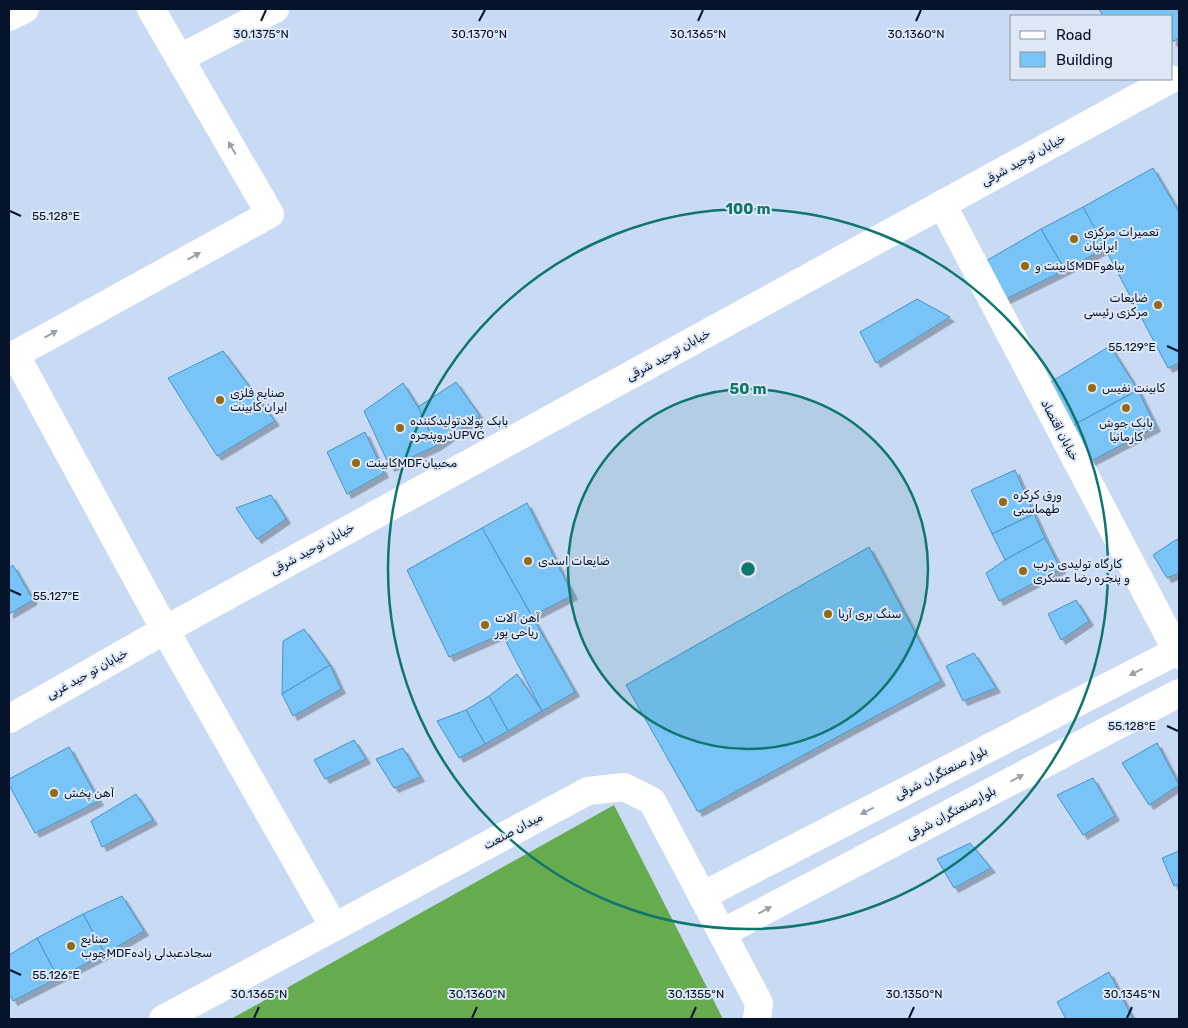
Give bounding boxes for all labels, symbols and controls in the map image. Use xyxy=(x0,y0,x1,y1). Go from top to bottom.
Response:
legend xyxy=(1010,15,1173,80)
text: Road xyxy=(1056,26,1092,44)
text: 30.1375°N xyxy=(233,27,289,41)
text: 30.1370°N xyxy=(451,27,507,41)
text: 30.1365°N xyxy=(670,27,726,41)
text: 30.1360°N xyxy=(887,27,945,41)
text: Building xyxy=(1056,51,1113,69)
street label: خیابان توحید شرقی xyxy=(979,131,1068,190)
one-way arrow xyxy=(227,142,236,155)
text: 100 m xyxy=(726,200,770,218)
text: 55.128°E xyxy=(32,209,80,223)
place label: تعمیرات مرکزی ایرانیان xyxy=(1084,225,1159,254)
marker: تعمیرات مرکزی ایرانیان xyxy=(1068,233,1080,245)
one-way arrow xyxy=(186,252,201,260)
place label: کابینت وMDFبیاهو xyxy=(1035,259,1125,274)
marker: کابینت وMDFبیاهو xyxy=(1019,260,1031,272)
place label: ضایعات مرکزی رئیسی xyxy=(1084,291,1148,320)
marker: ضایعات مرکزی رئیسی xyxy=(1152,299,1164,311)
street label: خیابان توحید شرقی xyxy=(624,326,713,385)
one-way arrow xyxy=(45,330,58,339)
text: 55.129°E xyxy=(1108,340,1156,354)
text: 50 m xyxy=(730,380,766,398)
place label: کابینت نفیس xyxy=(1102,381,1166,395)
marker: کابینت نفیس xyxy=(1086,382,1098,394)
place label: صنایع فلزی ایران کابینت xyxy=(230,386,287,415)
marker: صنایع فلزی ایران کابینت xyxy=(214,394,226,406)
street label: خیابان اقتصاد xyxy=(1038,397,1082,463)
marker: بابک جوش کارمانیا xyxy=(1120,402,1132,414)
place label: بابک پولادتولیدکننده دروپنجرهUPVC xyxy=(410,414,508,443)
place label: بابک جوش کارمانیا xyxy=(1099,416,1153,445)
marker: بابک پولادتولیدکننده دروپنجرهUPVC xyxy=(394,422,406,434)
place label: کابینتMDFمحبیان xyxy=(366,456,457,470)
marker: کابینتMDFمحبیان xyxy=(350,457,362,469)
place label: ورق کرکره طهماسبی xyxy=(1013,488,1062,517)
marker: ورق کرکره طهماسبی xyxy=(997,496,1009,508)
street label: خیابان توحید شرقی xyxy=(268,520,357,579)
place label: ضایعات اسدی xyxy=(538,554,610,568)
marker: ضایعات اسدی xyxy=(522,555,534,567)
place label: کارگاه تولیدی درب و پنجره رضا عسکری xyxy=(1033,557,1130,586)
centre of rings xyxy=(739,560,757,578)
marker: کارگاه تولیدی درب و پنجره رضا عسکری xyxy=(1017,565,1029,577)
text: 55.127°E xyxy=(33,589,79,603)
place label: سنگ بری آریا xyxy=(838,607,901,622)
marker: سنگ بری آریا xyxy=(822,608,834,620)
place label: آهن آلات ریاحی پور xyxy=(494,611,540,640)
marker: آهن آلات ریاحی پور xyxy=(479,619,491,631)
street label: خیابان تو حید غربی xyxy=(44,646,131,703)
one-way arrow xyxy=(1129,668,1143,676)
text: 55.128°E xyxy=(1108,719,1156,733)
street label: بلوار صنعتگران شرقی xyxy=(892,743,990,803)
one-way arrow xyxy=(1010,774,1025,782)
street label: بلوارصنعتگران شرقی xyxy=(904,783,999,843)
place label: آهن پخش xyxy=(64,786,115,801)
marker: آهن پخش xyxy=(48,787,60,799)
one-way arrow xyxy=(860,807,874,815)
street label: میدان صنعت xyxy=(481,809,545,852)
one-way arrow xyxy=(758,906,772,915)
place label: صنایع چوبMDFسجادعبدلی زاده xyxy=(81,932,212,961)
marker: صنایع چوبMDFسجادعبدلی زاده xyxy=(65,940,77,952)
text: 55.126°E xyxy=(32,968,80,982)
text: 30.1365°N xyxy=(231,987,287,1001)
text: 30.1360°N xyxy=(448,987,506,1001)
text: 30.1355°N xyxy=(668,987,724,1001)
text: 30.1350°N xyxy=(886,987,942,1001)
text: 30.1345°N xyxy=(1104,987,1160,1001)

